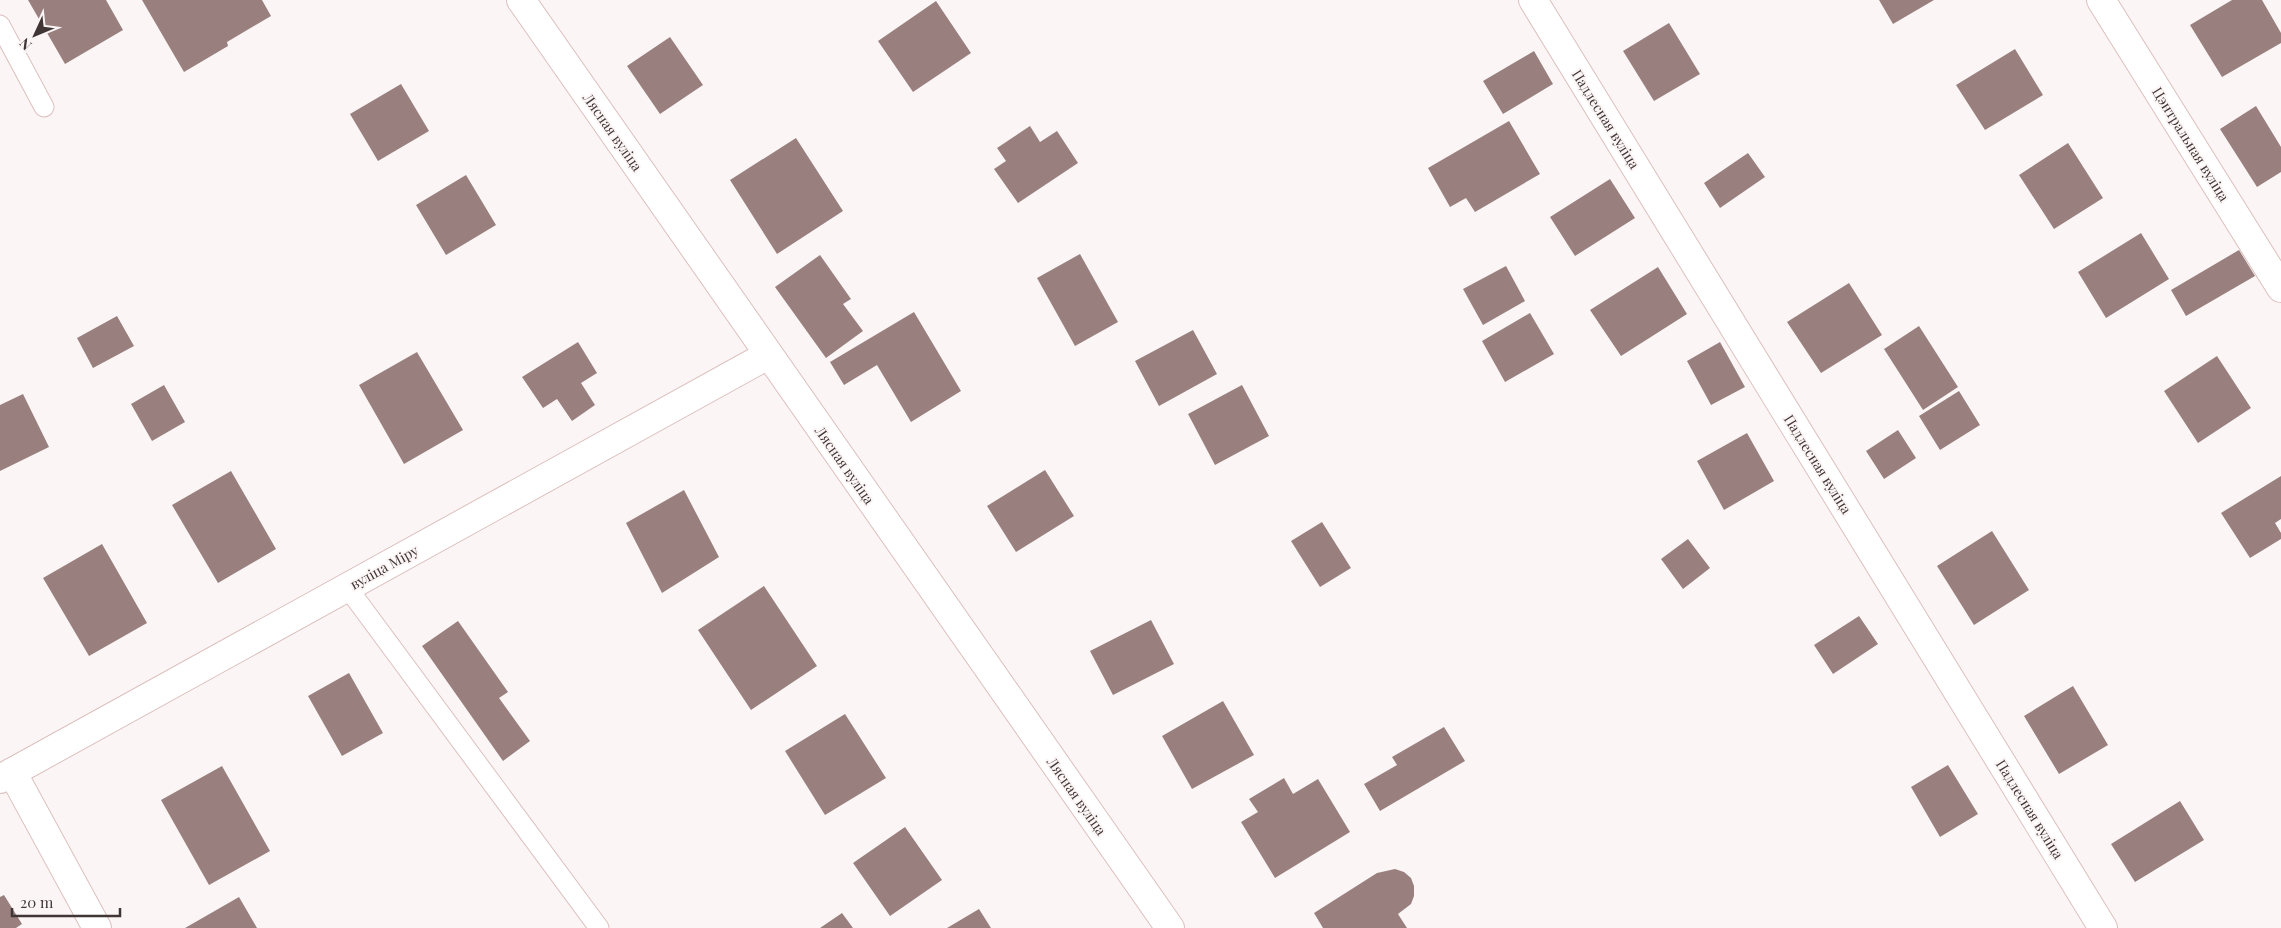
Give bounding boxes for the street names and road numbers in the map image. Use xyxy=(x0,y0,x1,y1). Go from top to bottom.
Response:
street label: Падлесная вуліца xyxy=(1568,66,1644,172)
street label: Цэнтральная вуліца xyxy=(2148,83,2234,205)
street label: Лясная вуліца xyxy=(579,88,647,175)
street label: Падлесная вуліца xyxy=(1780,411,1856,517)
street label: Лясная вуліца xyxy=(811,421,879,508)
street label: вуліца Міру xyxy=(346,540,422,594)
street label: Лясная вуліца xyxy=(1043,752,1111,839)
street label: Падлесная вуліца xyxy=(1992,756,2068,862)

